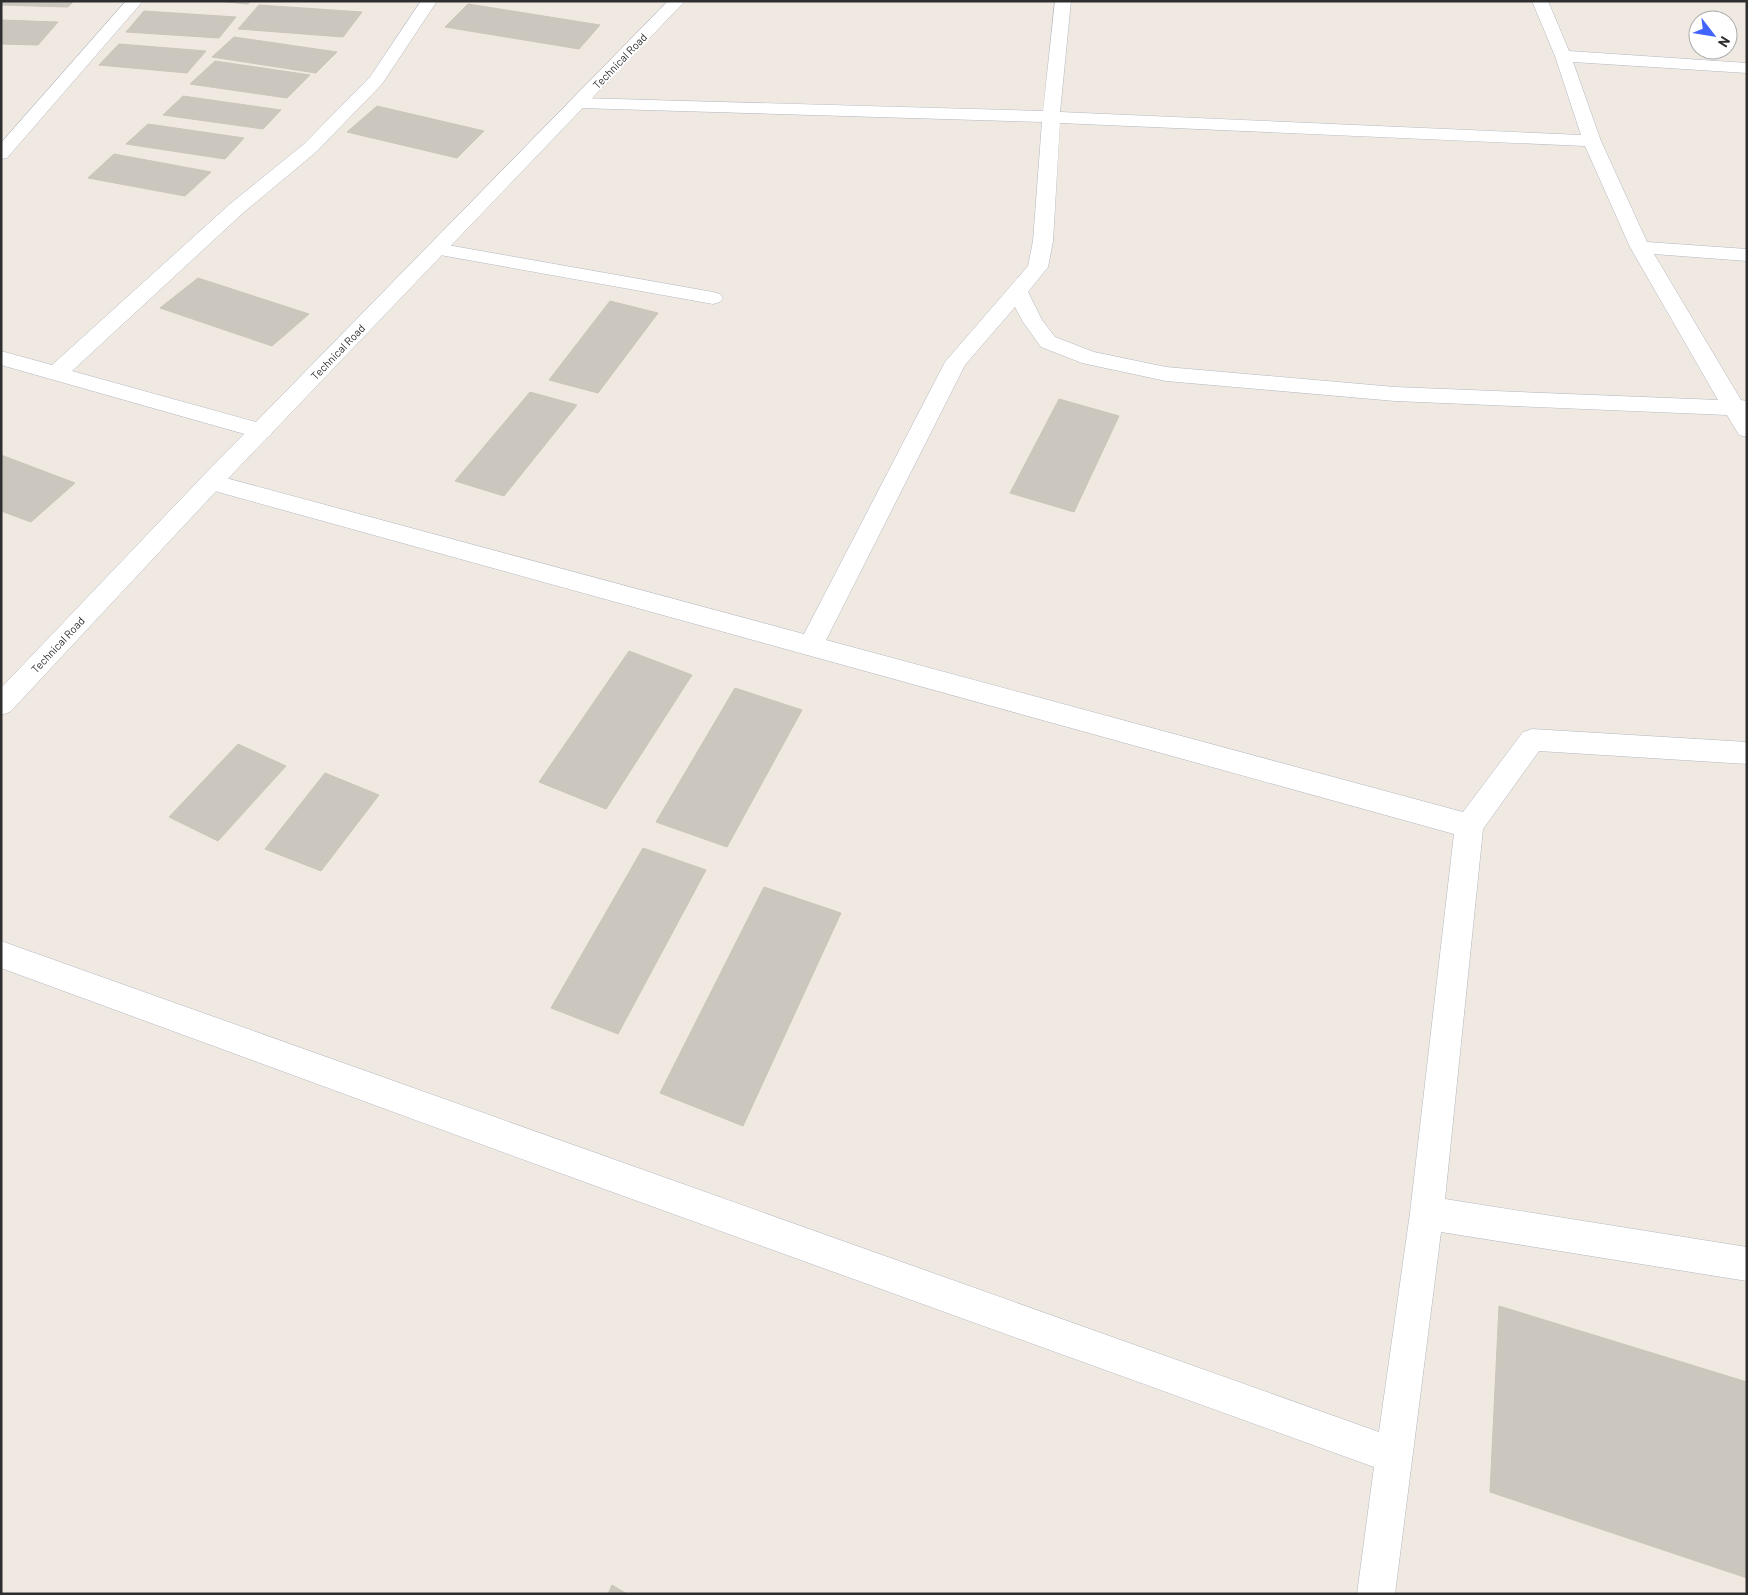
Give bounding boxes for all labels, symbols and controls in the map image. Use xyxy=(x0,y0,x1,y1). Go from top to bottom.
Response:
north arrow xyxy=(1688,10,1738,60)
street label: Technical Road xyxy=(590,30,649,91)
text: N xyxy=(1715,34,1734,50)
street label: Technical Road xyxy=(308,321,367,382)
street label: Technical Road xyxy=(28,614,87,675)

